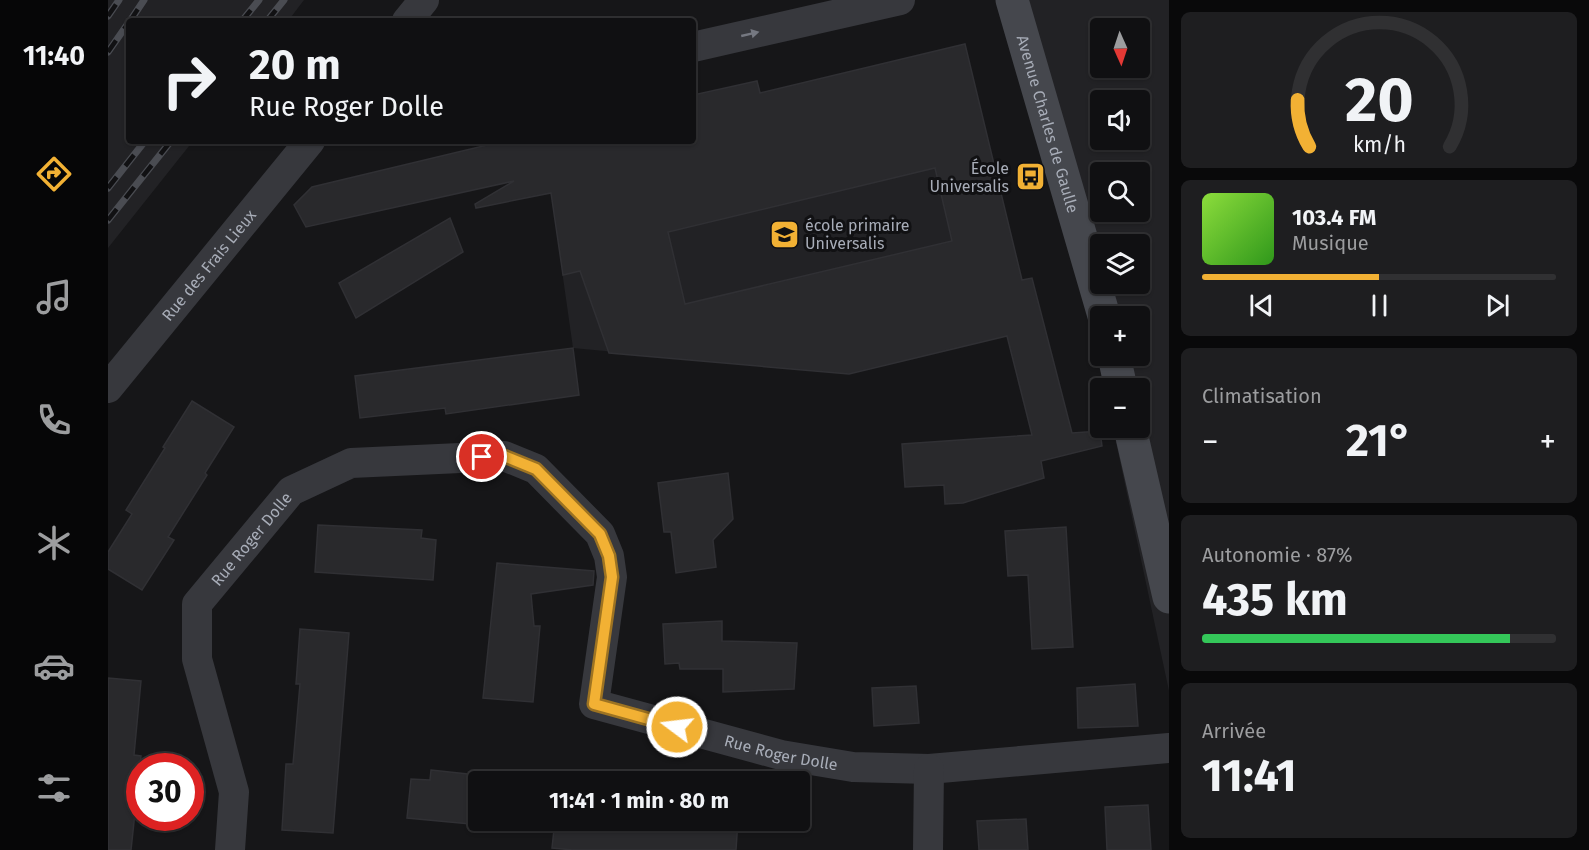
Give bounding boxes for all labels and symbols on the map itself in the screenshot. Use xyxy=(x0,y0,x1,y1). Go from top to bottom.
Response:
north arrow xyxy=(1090,18,1150,78)
one-way arrow xyxy=(741,29,760,38)
street label: Avenue Charles de Gaulle xyxy=(1013,33,1083,215)
place label: École Universalis xyxy=(930,158,1009,196)
bus stop icon: École Universalis xyxy=(1014,161,1046,193)
street label: Rue des Frais Lieux xyxy=(158,205,260,324)
place label: école primaire Universalis xyxy=(805,216,910,253)
school or university icon: école primaire Universalis xyxy=(768,218,800,250)
pin xyxy=(456,431,507,482)
street label: Rue Roger Dolle xyxy=(207,488,296,589)
position arrow xyxy=(645,695,709,759)
street label: Rue Roger Dolle xyxy=(722,731,839,774)
speed limit sign: 30 xyxy=(126,753,204,831)

